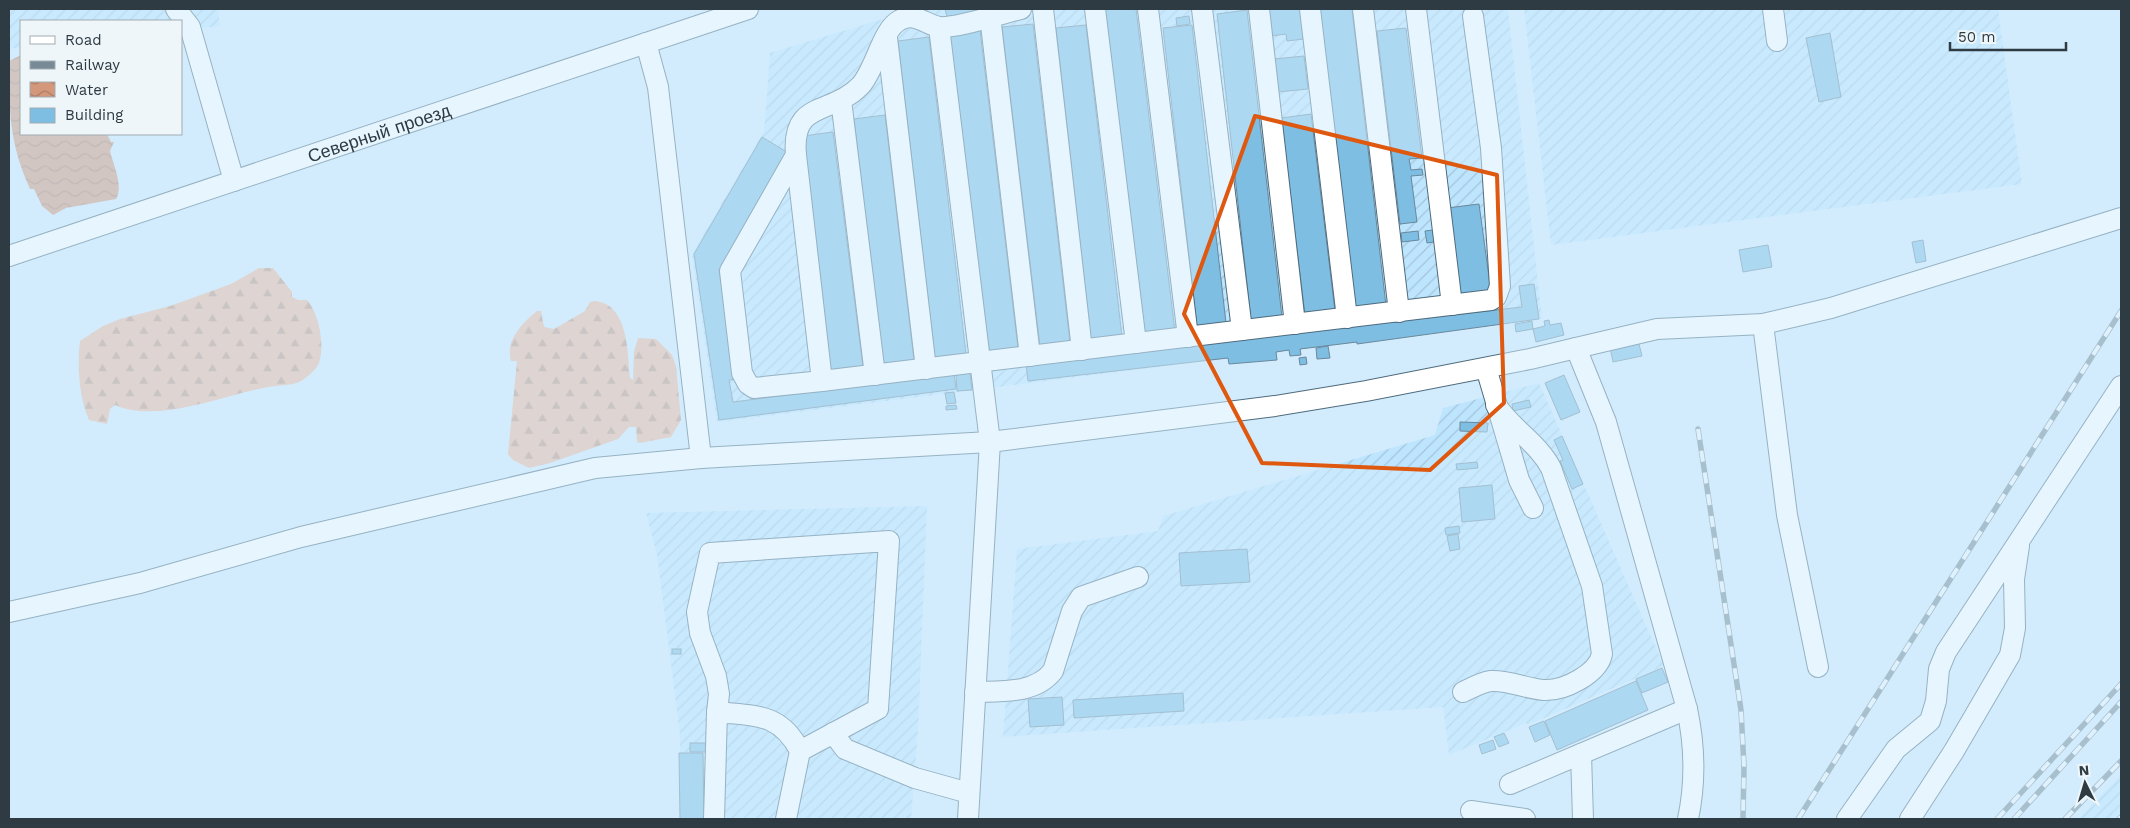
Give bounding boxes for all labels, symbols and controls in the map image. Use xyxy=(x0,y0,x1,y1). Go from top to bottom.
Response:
legend xyxy=(20,20,182,135)
scale bar xyxy=(1950,20,2066,52)
text: 50 m xyxy=(1958,28,1995,46)
text: Road xyxy=(65,31,102,49)
text: Railway xyxy=(65,56,120,74)
text: Water xyxy=(65,81,108,99)
street label: Северный проезд xyxy=(305,99,453,166)
text: Building xyxy=(65,106,123,124)
north arrow xyxy=(2060,758,2110,808)
text: N xyxy=(2078,762,2090,778)

